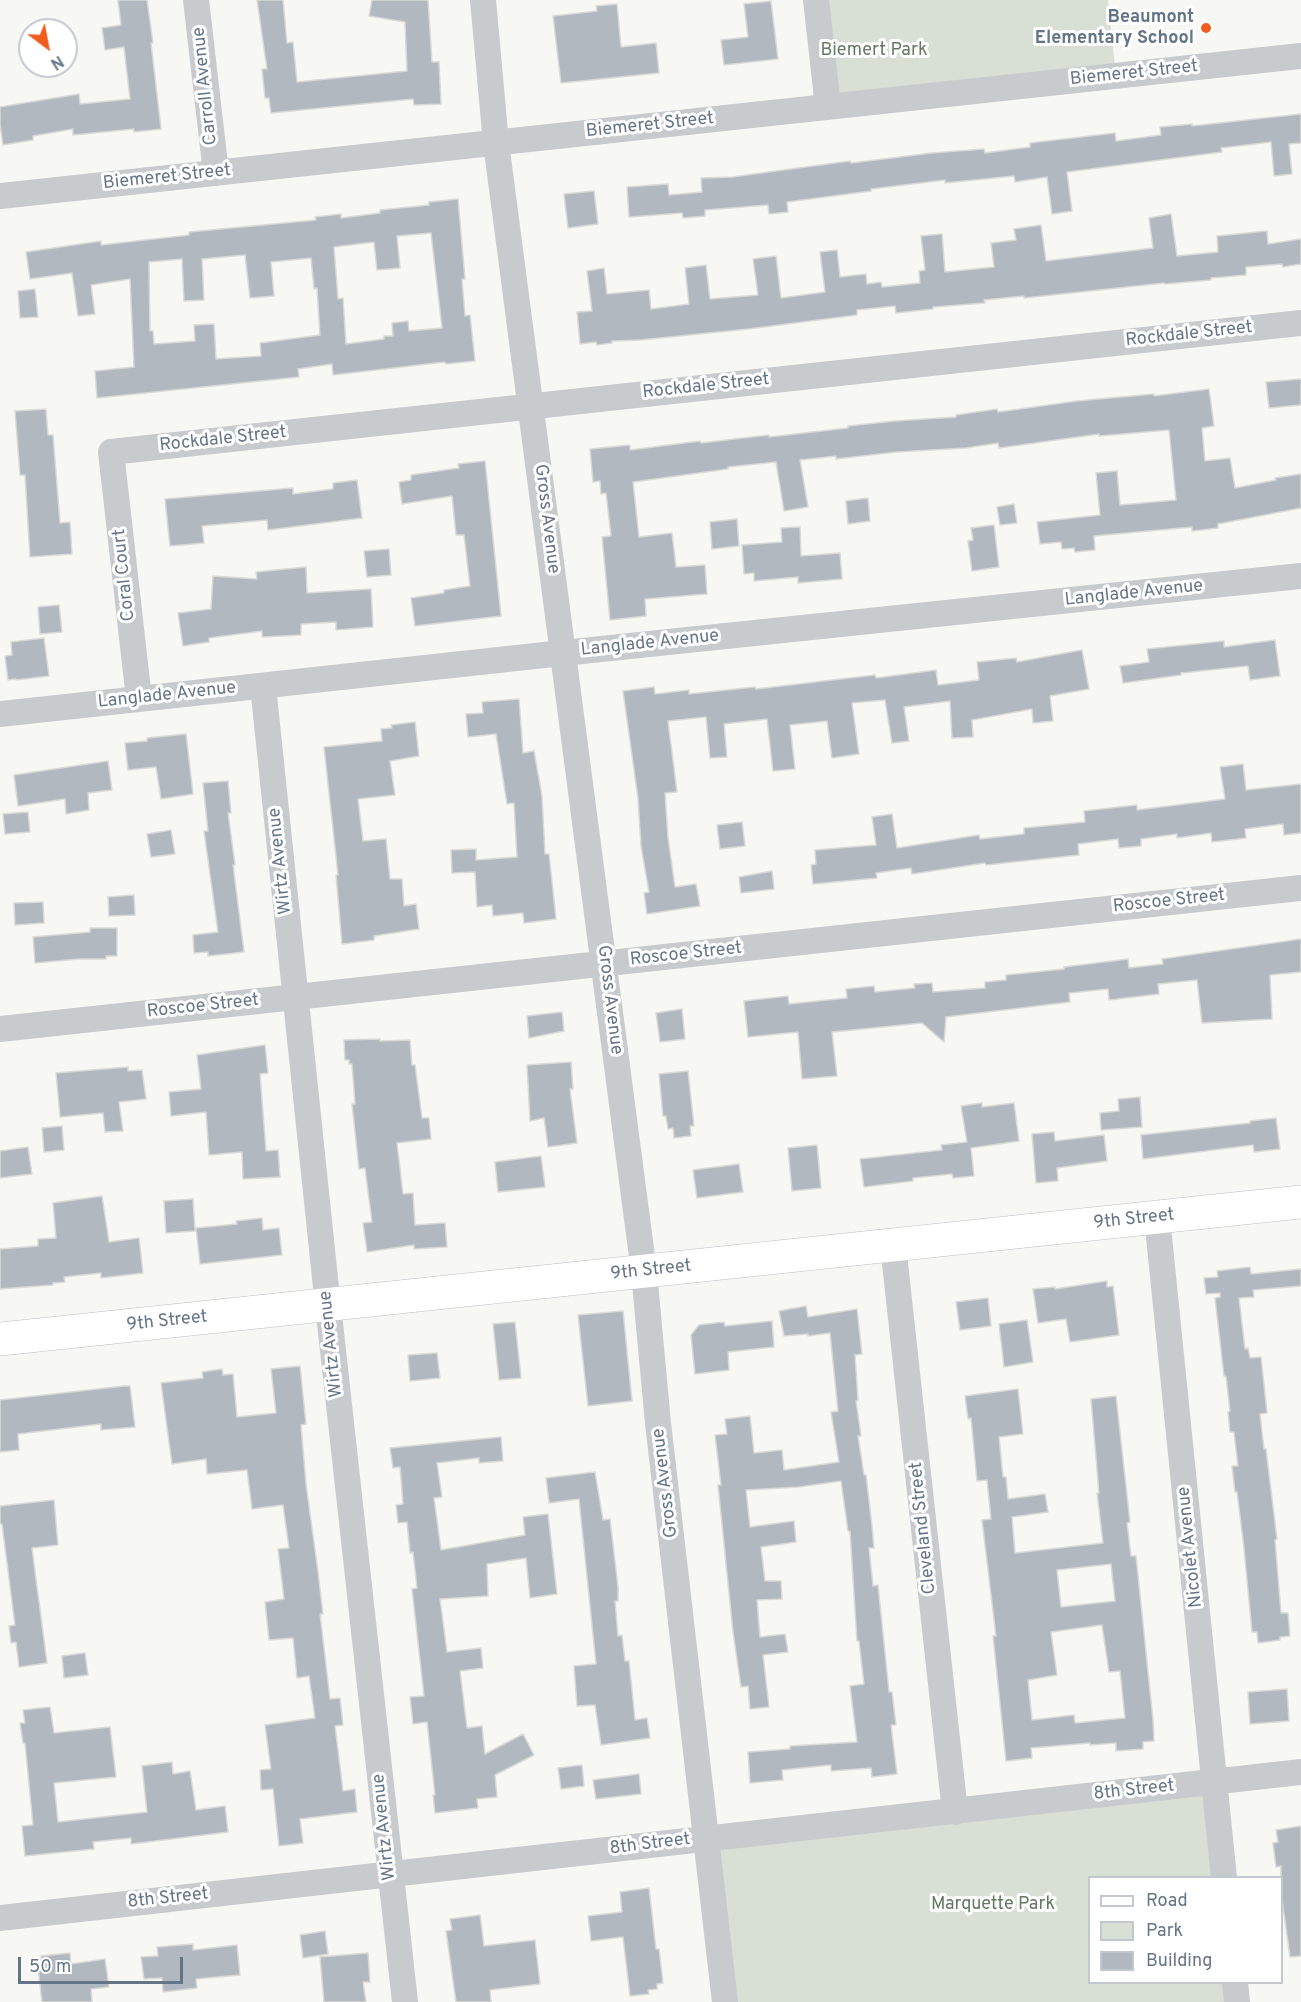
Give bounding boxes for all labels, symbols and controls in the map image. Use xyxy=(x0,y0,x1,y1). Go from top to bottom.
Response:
place label: Beaumont Elementary School xyxy=(1035,7,1194,50)
north arrow xyxy=(18,18,78,78)
marker: Beaumont Elementary School xyxy=(1199,21,1213,35)
street label: Carroll Avenue xyxy=(189,26,223,146)
park label: Biemert Park xyxy=(820,40,928,62)
text: N xyxy=(46,50,67,73)
street label: Biemeret Street xyxy=(1069,57,1199,91)
street label: Biemeret Street xyxy=(585,109,715,143)
street label: Biemeret Street xyxy=(102,161,232,195)
street label: Rockdale Street xyxy=(1124,318,1254,352)
street label: Rockdale Street xyxy=(641,370,771,404)
street label: Rockdale Street xyxy=(158,423,288,457)
street label: Gross Avenue xyxy=(529,463,563,575)
street label: Coral Court xyxy=(109,528,141,622)
street label: Langlade Avenue xyxy=(1064,576,1204,612)
street label: Langlade Avenue xyxy=(580,626,720,662)
street label: Langlade Avenue xyxy=(97,678,237,714)
street label: Wirtz Avenue xyxy=(265,807,297,915)
street label: Roscoe Street xyxy=(1112,885,1226,919)
street label: Roscoe Street xyxy=(629,938,743,972)
street label: Gross Avenue xyxy=(592,944,626,1056)
street label: Roscoe Street xyxy=(146,990,260,1024)
street label: 9th Street xyxy=(1093,1205,1175,1235)
street label: 9th Street xyxy=(610,1256,692,1286)
street label: Wirtz Avenue xyxy=(316,1290,348,1398)
street label: 9th Street xyxy=(126,1307,208,1337)
street label: Gross Avenue xyxy=(649,1427,683,1539)
street label: Cleveland Street xyxy=(906,1461,942,1595)
street label: Nicolet Avenue xyxy=(1174,1485,1208,1609)
street label: Wirtz Avenue xyxy=(369,1773,401,1881)
street label: 8th Street xyxy=(1093,1776,1175,1806)
street label: 8th Street xyxy=(608,1829,692,1861)
legend xyxy=(1088,1876,1283,1984)
street label: 8th Street xyxy=(127,1884,209,1914)
text: Road xyxy=(1146,1890,1188,1913)
park label: Marquette Park xyxy=(931,1894,1055,1916)
text: Park xyxy=(1146,1920,1183,1943)
scale bar xyxy=(21,1945,186,1983)
text: Building xyxy=(1146,1950,1212,1973)
text: 50 m xyxy=(29,1956,71,1979)

